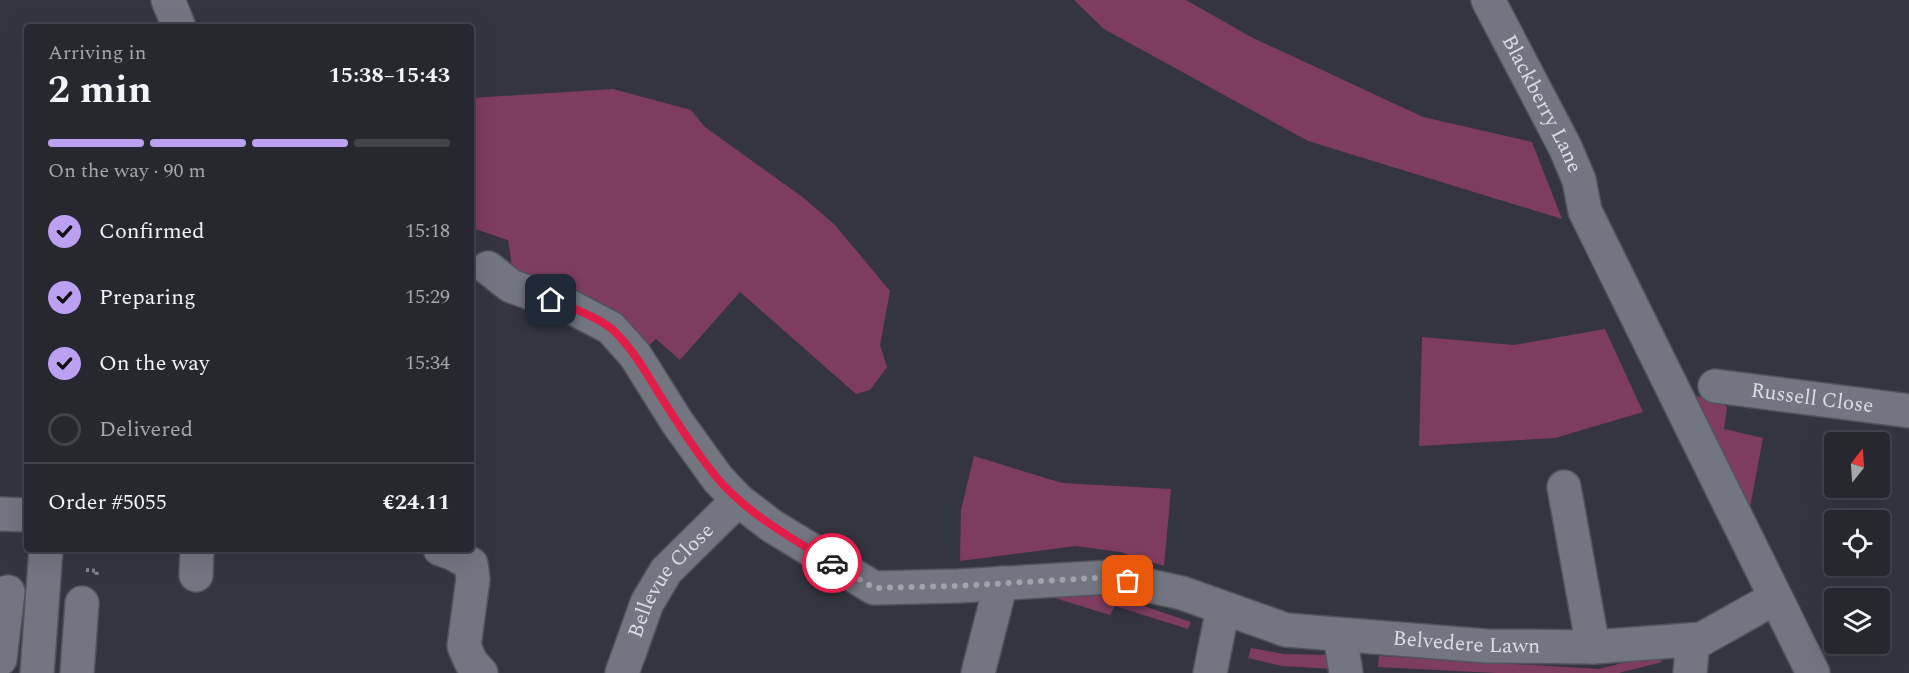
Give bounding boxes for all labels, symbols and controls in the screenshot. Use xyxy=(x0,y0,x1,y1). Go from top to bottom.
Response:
street label: Blackberry Lane xyxy=(1493,29,1590,178)
text: Arriving in xyxy=(48,38,146,68)
text: 15:38–15:43 xyxy=(328,59,450,92)
text: 2 min xyxy=(48,61,152,120)
text: On the way · 90 m xyxy=(48,156,206,186)
icon: check xyxy=(48,215,81,248)
text: Confirmed xyxy=(99,215,205,248)
text: 15:18 xyxy=(405,216,450,246)
pin xyxy=(525,274,576,325)
icon: check xyxy=(48,281,81,314)
text: Preparing xyxy=(99,281,196,314)
text: 15:29 xyxy=(405,282,450,312)
icon: home xyxy=(534,283,567,316)
icon: check xyxy=(48,347,81,380)
text: On the way xyxy=(99,347,210,380)
text: 15:34 xyxy=(405,348,450,378)
street label: Russell Close xyxy=(1749,375,1875,422)
text: Delivered xyxy=(99,413,193,446)
north arrow xyxy=(1824,432,1890,498)
map controls xyxy=(1824,432,1890,654)
text: Order #5055 xyxy=(48,486,167,519)
text: €24.11 xyxy=(382,486,450,519)
button: locate xyxy=(1824,510,1890,576)
street label: Bellevue Close xyxy=(620,516,722,643)
courier xyxy=(802,533,862,593)
icon: car xyxy=(816,547,849,580)
pin xyxy=(1102,555,1153,606)
icon: bag xyxy=(1111,564,1144,597)
button: layers xyxy=(1824,588,1890,654)
street label: Belvedere Lawn xyxy=(1391,623,1541,663)

